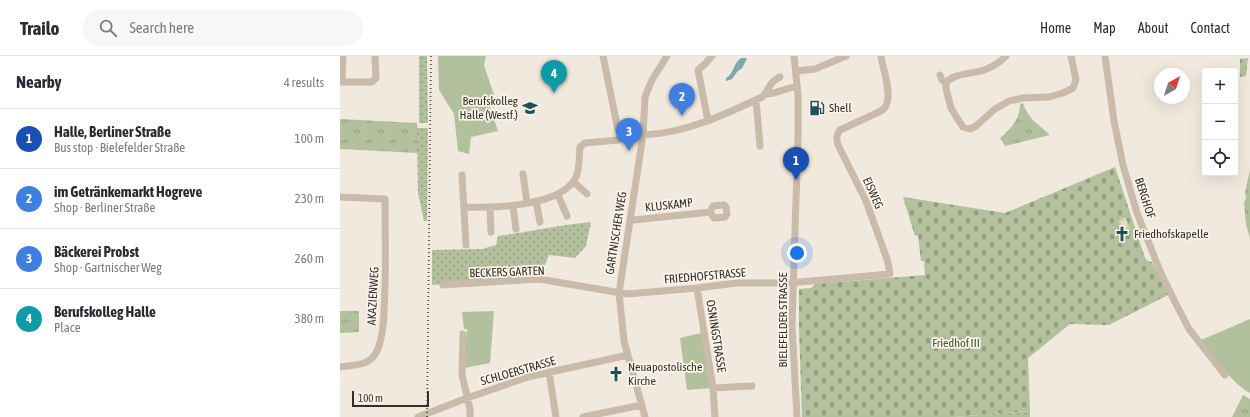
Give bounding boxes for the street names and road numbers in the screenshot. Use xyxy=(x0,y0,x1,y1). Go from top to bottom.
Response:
street label: EISWEG xyxy=(860,175,886,211)
street label: BERGHOF xyxy=(1132,176,1158,220)
street label: GARTNISCHER WEG xyxy=(603,190,629,276)
street label: KLUSKAMP xyxy=(644,196,694,214)
street label: BECKERS GARTEN xyxy=(469,264,545,280)
street label: FRIEDHOFSTRASSE xyxy=(664,265,746,287)
street label: AKAZIENWEG xyxy=(364,266,382,326)
street label: BIELEFELDER STRASSE xyxy=(776,272,790,368)
street label: OSNINGSTRASSE xyxy=(703,299,729,373)
street label: SCHLOERSTRASSE xyxy=(479,354,557,388)

